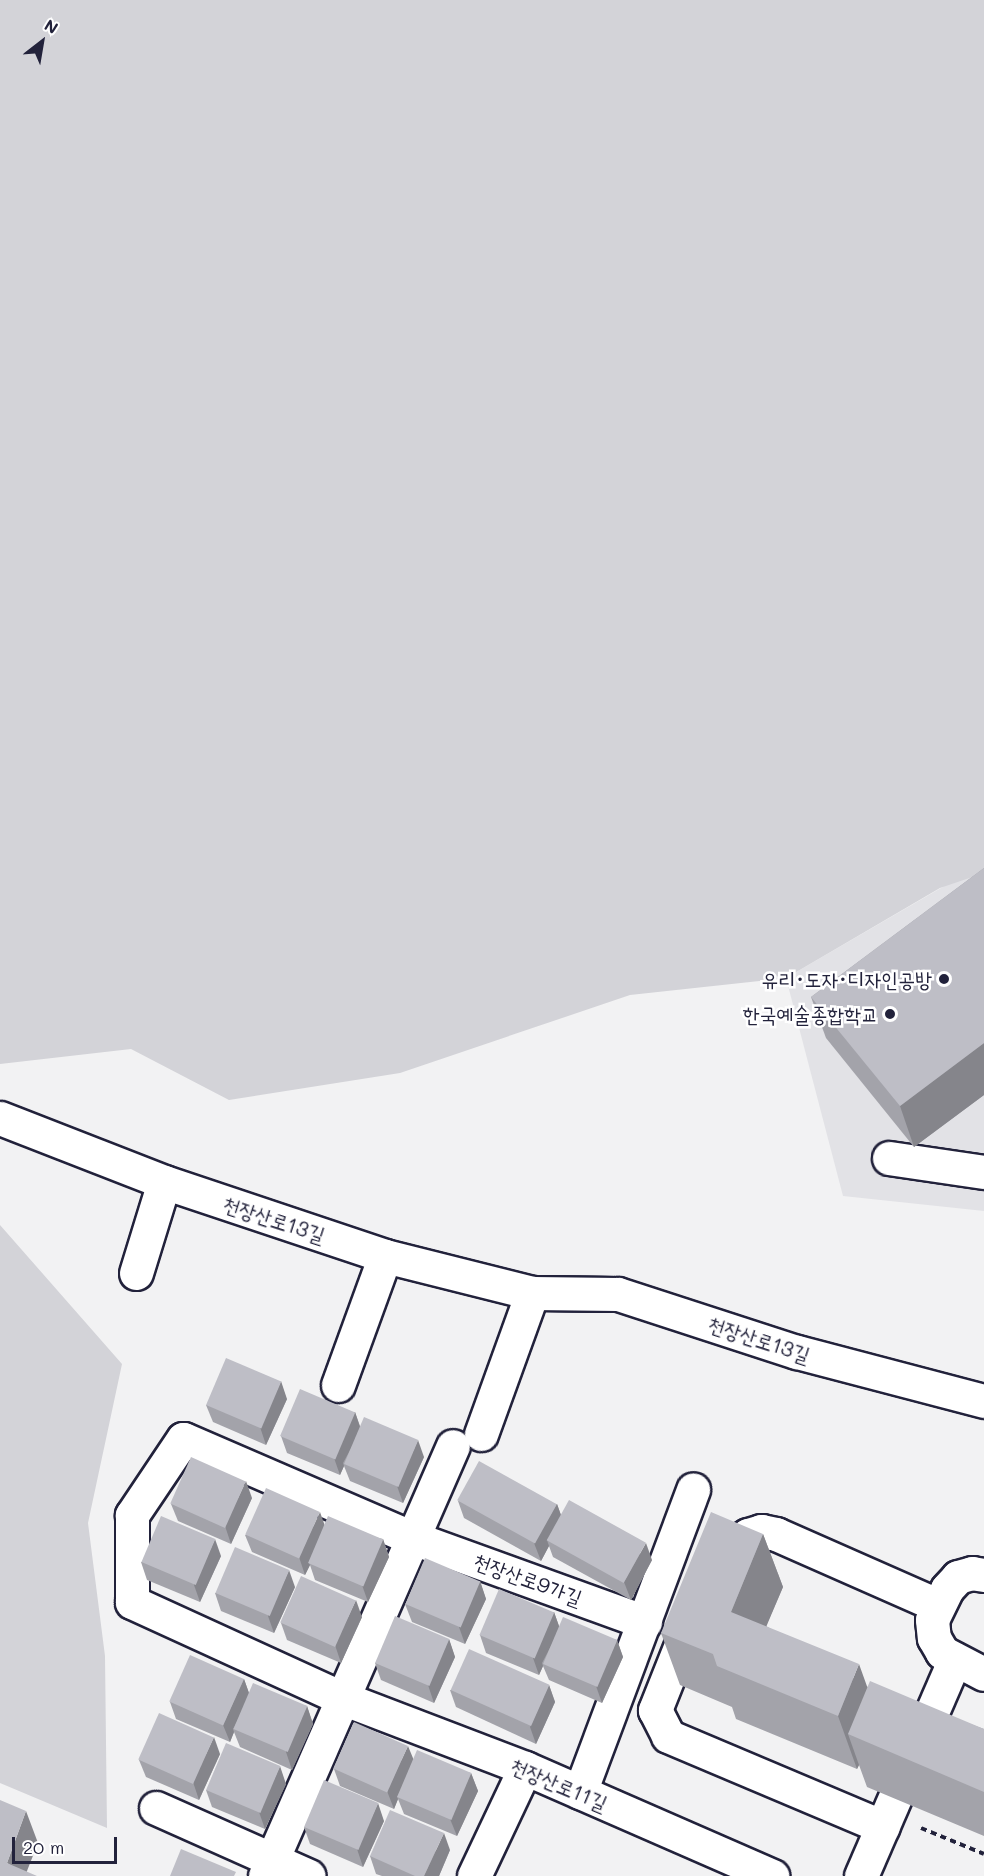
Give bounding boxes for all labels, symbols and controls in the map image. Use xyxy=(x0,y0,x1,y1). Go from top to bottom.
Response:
north arrow xyxy=(12,12,72,72)
text: N xyxy=(41,14,62,38)
place label: 유리·도자·디자인공방 xyxy=(762,966,932,992)
marker: 유리·도자·디자인공방 xyxy=(937,972,951,986)
place label: 한국예술종합학교 xyxy=(743,1001,878,1027)
marker: 한국예술종합학교 xyxy=(883,1007,897,1021)
street label: 천장산로13길 xyxy=(220,1191,328,1247)
street label: 천장산로13길 xyxy=(705,1311,813,1367)
street label: 천장산로9가길 xyxy=(470,1548,586,1610)
street label: 천장산로11길 xyxy=(507,1752,611,1816)
scale bar xyxy=(15,1825,120,1863)
text: 20 m xyxy=(23,1835,64,1859)

